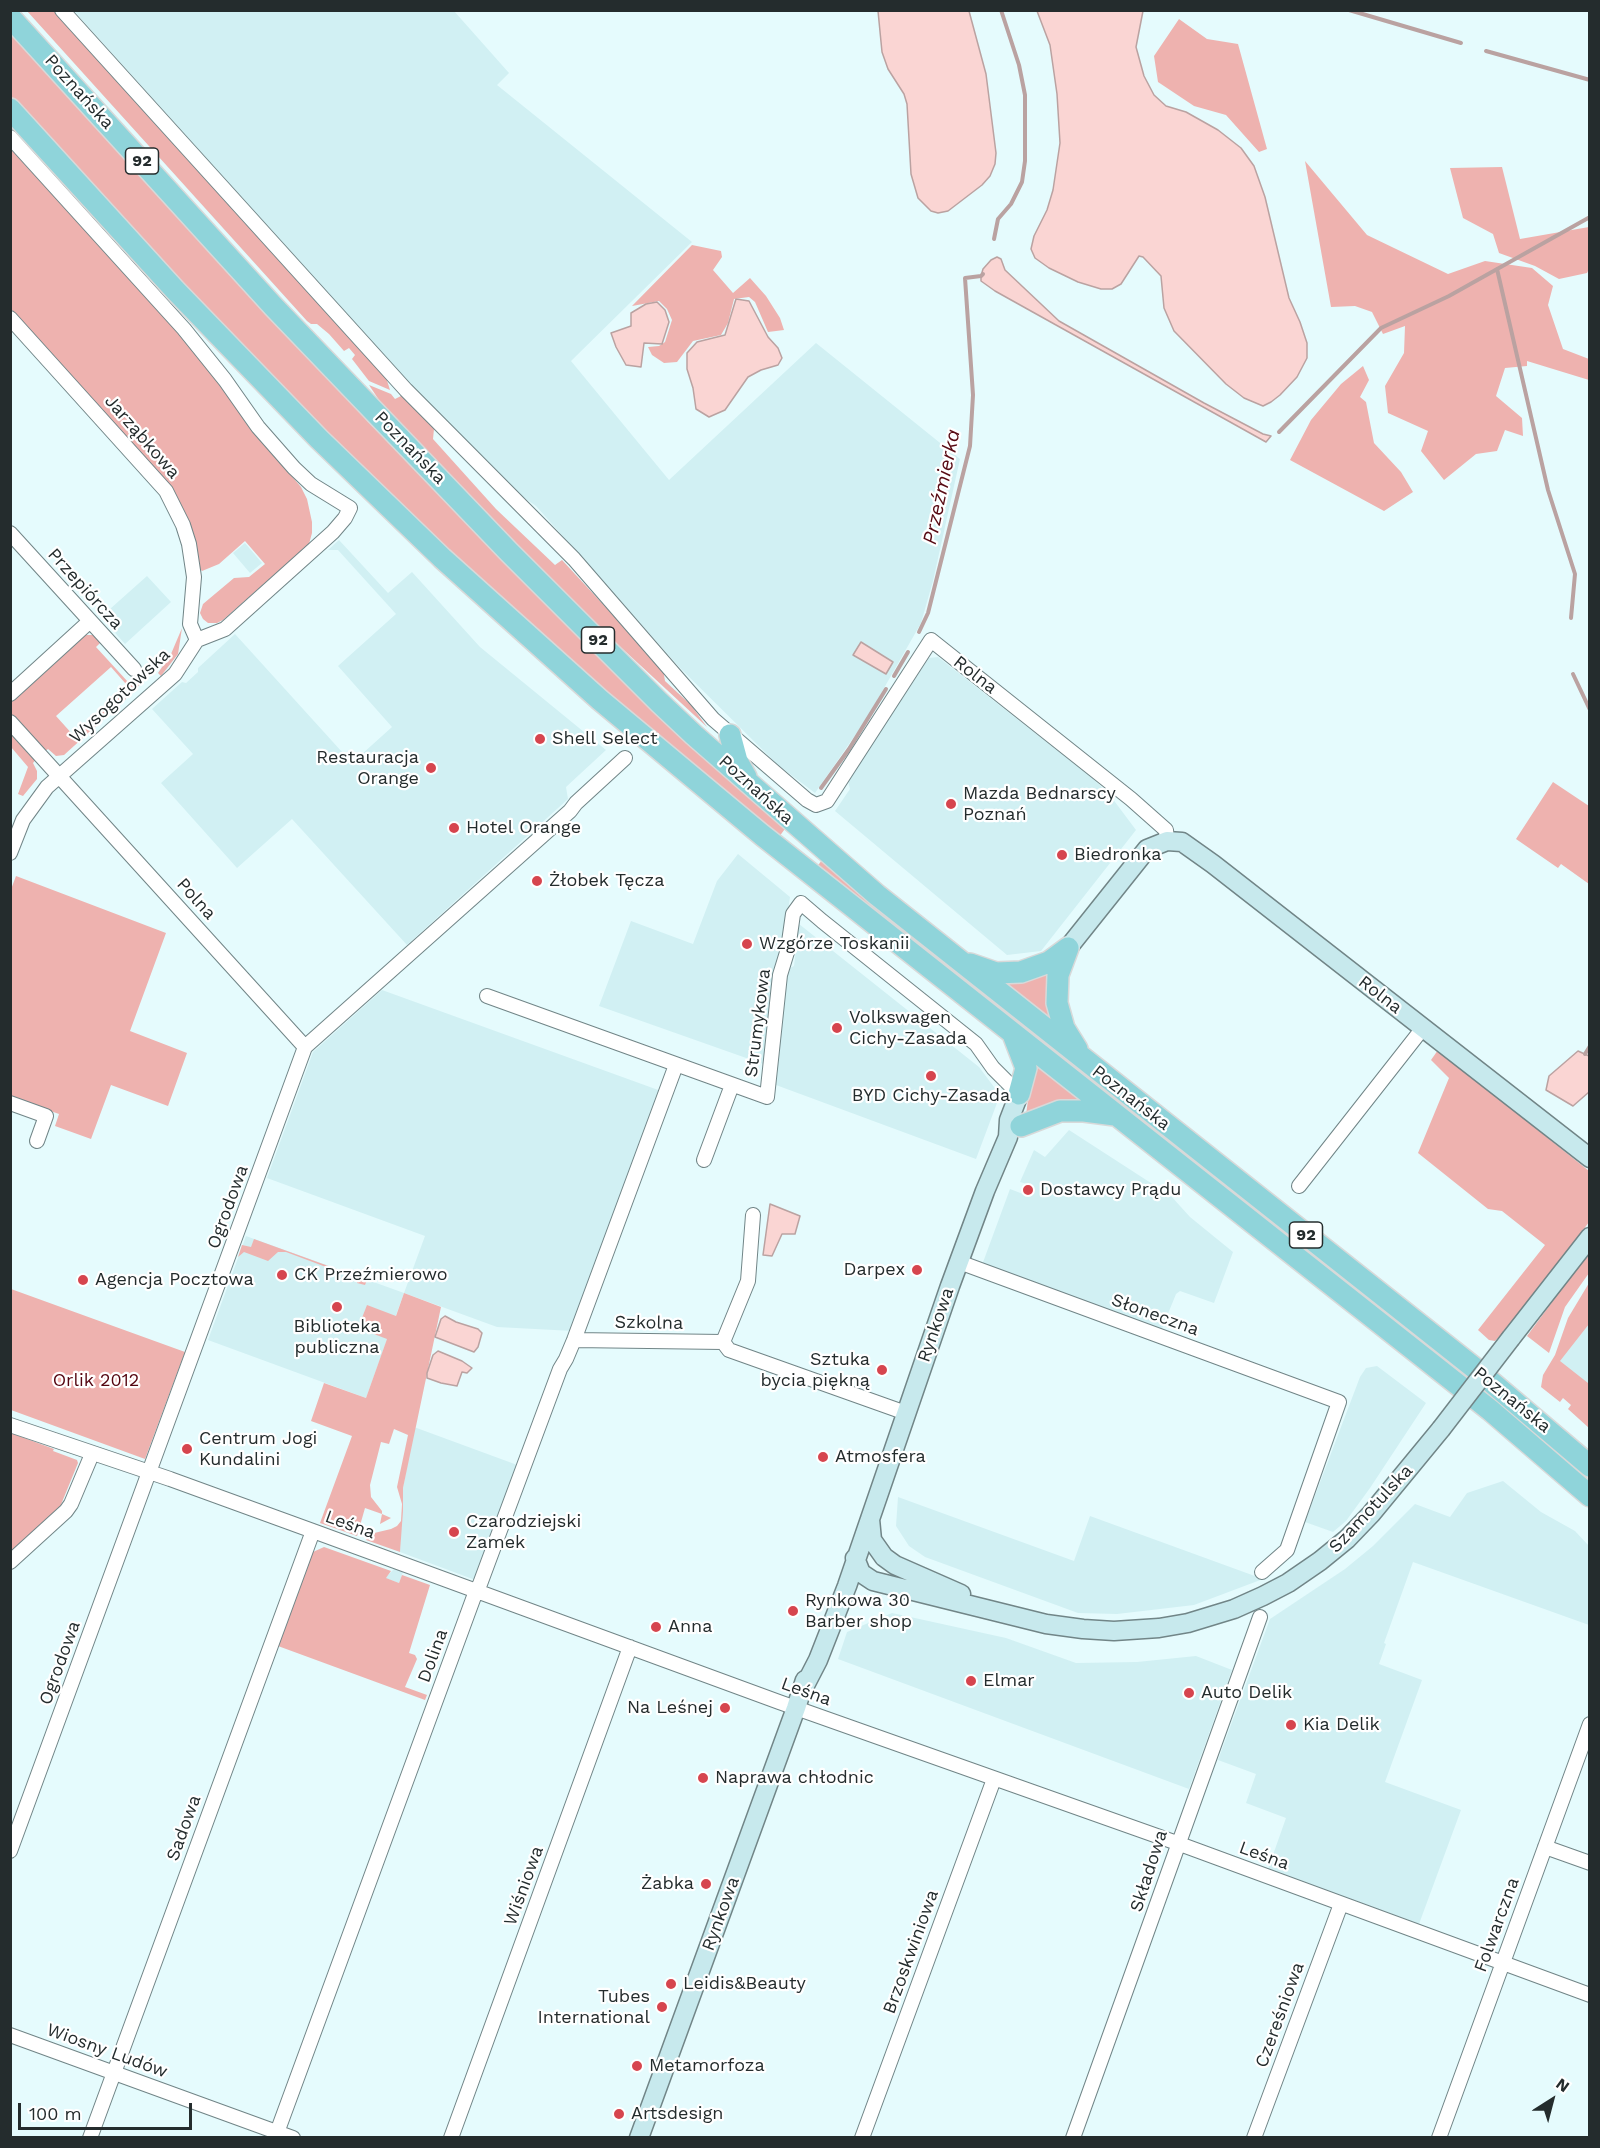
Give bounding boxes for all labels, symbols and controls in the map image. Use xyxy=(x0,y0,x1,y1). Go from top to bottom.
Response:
street label: Poznańska xyxy=(40,50,118,134)
road number: 92 xyxy=(126,148,158,174)
street label: Jarząbkowa xyxy=(100,391,184,483)
street label: Poznańska xyxy=(370,407,450,489)
water label: Przeźmierka xyxy=(918,427,966,547)
street label: Przepiórcza xyxy=(43,544,127,634)
road number: 92 xyxy=(582,627,614,653)
street label: Wysogotowska xyxy=(65,644,175,748)
street label: Rolna xyxy=(949,651,1001,699)
place label: Shell Select xyxy=(552,728,658,750)
marker: Shell Select xyxy=(533,732,547,746)
place label: Restauracja Orange xyxy=(316,747,419,789)
street label: Poznańska xyxy=(714,751,798,829)
marker: Restauracja Orange xyxy=(424,761,438,775)
place label: Mazda Bednarscy Poznań xyxy=(963,783,1116,826)
marker: Mazda Bednarscy Poznań xyxy=(944,797,958,811)
place label: Hotel Orange xyxy=(466,817,581,839)
marker: Hotel Orange xyxy=(447,821,461,835)
place label: Biedronka xyxy=(1074,844,1161,866)
marker: Biedronka xyxy=(1055,848,1069,862)
place label: Żłobek Tęcza xyxy=(549,870,664,892)
street label: Polna xyxy=(172,874,220,924)
marker: Żłobek Tęcza xyxy=(530,874,544,888)
place label: Wzgórze Toskanii xyxy=(759,933,910,955)
marker: Wzgórze Toskanii xyxy=(740,937,754,951)
street label: Strumykowa xyxy=(741,968,775,1078)
street label: Rolna xyxy=(1354,971,1406,1019)
place label: Volkswagen Cichy-Zasada xyxy=(849,1007,967,1050)
marker: Volkswagen Cichy-Zasada xyxy=(830,1021,844,1035)
street label: Poznańska xyxy=(1088,1061,1174,1135)
marker: BYD Cichy-Zasada xyxy=(924,1069,938,1083)
place label: BYD Cichy-Zasada xyxy=(852,1085,1010,1107)
street label: Ogrodowa xyxy=(203,1162,253,1252)
place label: Dostawcy Prądu xyxy=(1040,1179,1181,1201)
marker: Dostawcy Prądu xyxy=(1021,1183,1035,1197)
road number: 92 xyxy=(1290,1222,1322,1248)
place label: Darpex xyxy=(844,1259,905,1281)
marker: Darpex xyxy=(910,1263,924,1277)
place label: CK Przeźmierowo xyxy=(294,1264,448,1286)
marker: CK Przeźmierowo xyxy=(275,1268,289,1282)
place label: Agencja Pocztowa xyxy=(95,1269,254,1291)
marker: Agencja Pocztowa xyxy=(76,1273,90,1287)
street label: Rynkowa xyxy=(913,1285,959,1365)
street label: Słoneczna xyxy=(1108,1289,1202,1341)
marker: Biblioteka publiczna xyxy=(330,1300,344,1314)
street label: Szkolna xyxy=(615,1312,683,1334)
place label: Biblioteka publiczna xyxy=(294,1316,380,1358)
place label: Sztuka bycia piękną xyxy=(761,1349,870,1392)
street label: Poznańska xyxy=(1469,1362,1555,1438)
marker: Sztuka bycia piękną xyxy=(875,1363,889,1377)
park label: Orlik 2012 xyxy=(53,1370,139,1392)
place label: Centrum Jogi Kundalini xyxy=(199,1428,317,1470)
marker: Centrum Jogi Kundalini xyxy=(180,1442,194,1456)
place label: Atmosfera xyxy=(835,1446,926,1468)
marker: Atmosfera xyxy=(816,1450,830,1464)
street label: Szamotulska xyxy=(1325,1460,1417,1558)
street label: Leśna xyxy=(322,1506,378,1544)
place label: Czarodziejski Zamek xyxy=(466,1511,581,1553)
marker: Czarodziejski Zamek xyxy=(447,1525,461,1539)
place label: Rynkowa 30 Barber shop xyxy=(805,1590,912,1632)
marker: Rynkowa 30 Barber shop xyxy=(786,1604,800,1618)
place label: Anna xyxy=(668,1616,712,1638)
street label: Ogrodowa xyxy=(35,1618,85,1708)
marker: Anna xyxy=(649,1620,663,1634)
street label: Dolina xyxy=(413,1626,453,1686)
place label: Elmar xyxy=(983,1670,1035,1692)
street label: Leśna xyxy=(778,1673,834,1711)
marker: Elmar xyxy=(964,1674,978,1688)
place label: Auto Delik xyxy=(1201,1682,1292,1704)
marker: Auto Delik xyxy=(1182,1686,1196,1700)
place label: Na Leśnej xyxy=(627,1697,713,1719)
marker: Na Leśnej xyxy=(718,1701,732,1715)
place label: Kia Delik xyxy=(1303,1714,1380,1736)
marker: Kia Delik xyxy=(1284,1718,1298,1732)
place label: Naprawa chłodnic xyxy=(715,1767,874,1789)
marker: Naprawa chłodnic xyxy=(696,1771,710,1785)
street label: Sadowa xyxy=(162,1792,206,1864)
street label: Składowa xyxy=(1126,1827,1172,1915)
street label: Leśna xyxy=(1236,1837,1292,1875)
street label: Wiśniowa xyxy=(500,1843,548,1929)
place label: Żabka xyxy=(641,1873,694,1895)
street label: Rynkowa xyxy=(698,1874,744,1954)
street label: Folwarczna xyxy=(1470,1875,1524,1975)
marker: Żabka xyxy=(699,1877,713,1891)
street label: Brzoskwiniowa xyxy=(879,1887,943,2017)
street label: Czereśniowa xyxy=(1251,1959,1309,2071)
place label: Leidis&Beauty xyxy=(683,1973,806,1995)
marker: Leidis&Beauty xyxy=(664,1977,678,1991)
place label: Tubes International xyxy=(538,1986,650,2028)
marker: Tubes International xyxy=(655,2000,669,2014)
street label: Wiosny Ludów xyxy=(44,2019,170,2083)
place label: Metamorfoza xyxy=(649,2055,765,2077)
marker: Metamorfoza xyxy=(630,2059,644,2073)
north arrow xyxy=(1522,2070,1582,2130)
text: N xyxy=(1552,2074,1573,2096)
scale bar xyxy=(21,2091,195,2129)
text: 100 m xyxy=(29,2103,82,2124)
place label: Artsdesign xyxy=(631,2103,723,2125)
marker: Artsdesign xyxy=(612,2107,626,2121)

